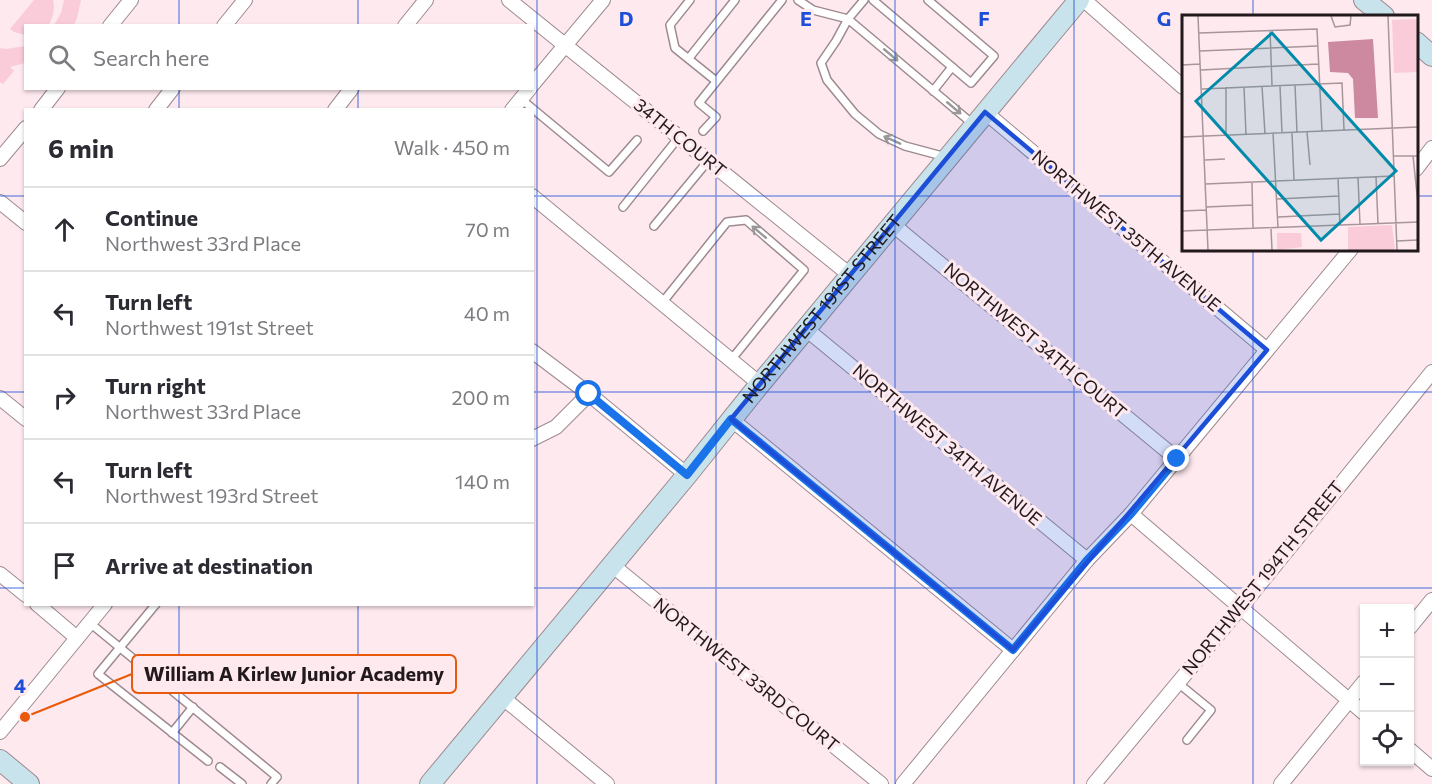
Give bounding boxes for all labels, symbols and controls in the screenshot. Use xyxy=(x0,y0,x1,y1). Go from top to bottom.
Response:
text: D xyxy=(619,6,633,30)
text: E xyxy=(800,6,812,30)
text: F xyxy=(978,6,990,30)
text: G xyxy=(1157,6,1171,30)
inset map xyxy=(1182,15,1417,250)
search box xyxy=(24,24,534,90)
icon: search xyxy=(45,41,78,74)
text: Search here xyxy=(93,44,209,71)
one-way arrow xyxy=(883,48,898,62)
street label: 34TH COURT xyxy=(630,93,731,181)
one-way arrow xyxy=(946,101,961,115)
text: 6 min xyxy=(48,132,114,163)
one-way arrow xyxy=(883,134,901,145)
text: Walk · 450 m xyxy=(394,135,510,159)
street label: NORTHWEST 35TH AVENUE xyxy=(1028,145,1225,316)
text: Continue xyxy=(105,204,198,231)
street label: NORTHWEST 191ST STREET xyxy=(737,210,906,407)
icon: ahead xyxy=(48,213,81,246)
text: 70 m xyxy=(465,217,510,241)
one-way arrow xyxy=(752,225,767,239)
text: Northwest 33rd Place xyxy=(105,231,301,255)
street label: NORTHWEST 34TH COURT xyxy=(940,257,1131,423)
text: Turn left xyxy=(105,288,192,315)
icon: left xyxy=(48,297,81,330)
text: 40 m xyxy=(464,301,510,325)
text: Northwest 191st Street xyxy=(105,315,314,339)
street label: NORTHWEST 34TH AVENUE xyxy=(849,359,1047,530)
text: Turn right xyxy=(105,372,206,399)
route start xyxy=(575,380,601,406)
icon: right xyxy=(48,381,81,414)
text: 200 m xyxy=(452,385,510,409)
text: Northwest 33rd Place xyxy=(105,399,301,423)
route end xyxy=(1163,445,1189,471)
text: Turn left xyxy=(105,456,192,483)
icon: left xyxy=(48,465,81,498)
text: 140 m xyxy=(455,469,510,493)
street label: NORTHWEST 194TH STREET xyxy=(1177,476,1347,679)
text: Northwest 193rd Street xyxy=(105,483,318,507)
icon: arrive xyxy=(48,549,81,582)
text: Arrive at destination xyxy=(105,552,313,579)
street label: NORTHWEST 33RD COURT xyxy=(650,593,844,756)
map controls xyxy=(1360,604,1414,766)
button: + xyxy=(1360,604,1414,658)
callout: William A Kirlew Junior Academy xyxy=(132,655,456,693)
button: − xyxy=(1360,658,1414,712)
text: William A Kirlew Junior Academy xyxy=(144,661,444,685)
text: 4 xyxy=(14,673,26,697)
button: locate xyxy=(1360,712,1414,766)

